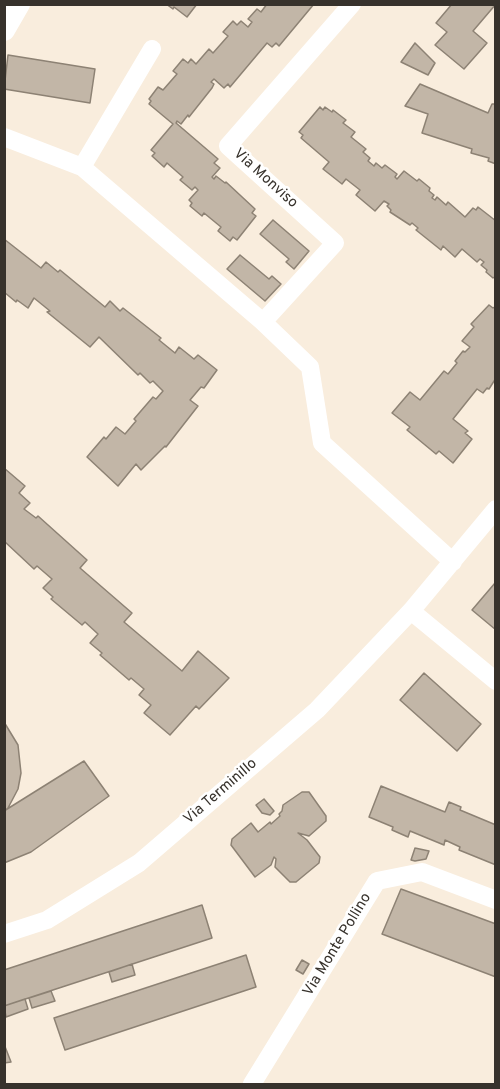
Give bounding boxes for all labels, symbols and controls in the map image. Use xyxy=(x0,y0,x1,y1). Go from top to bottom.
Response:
street label: Via Monviso xyxy=(229,145,301,213)
street label: Via Terminillo xyxy=(181,755,261,829)
street label: Via Monte Pollino xyxy=(300,890,376,1000)

